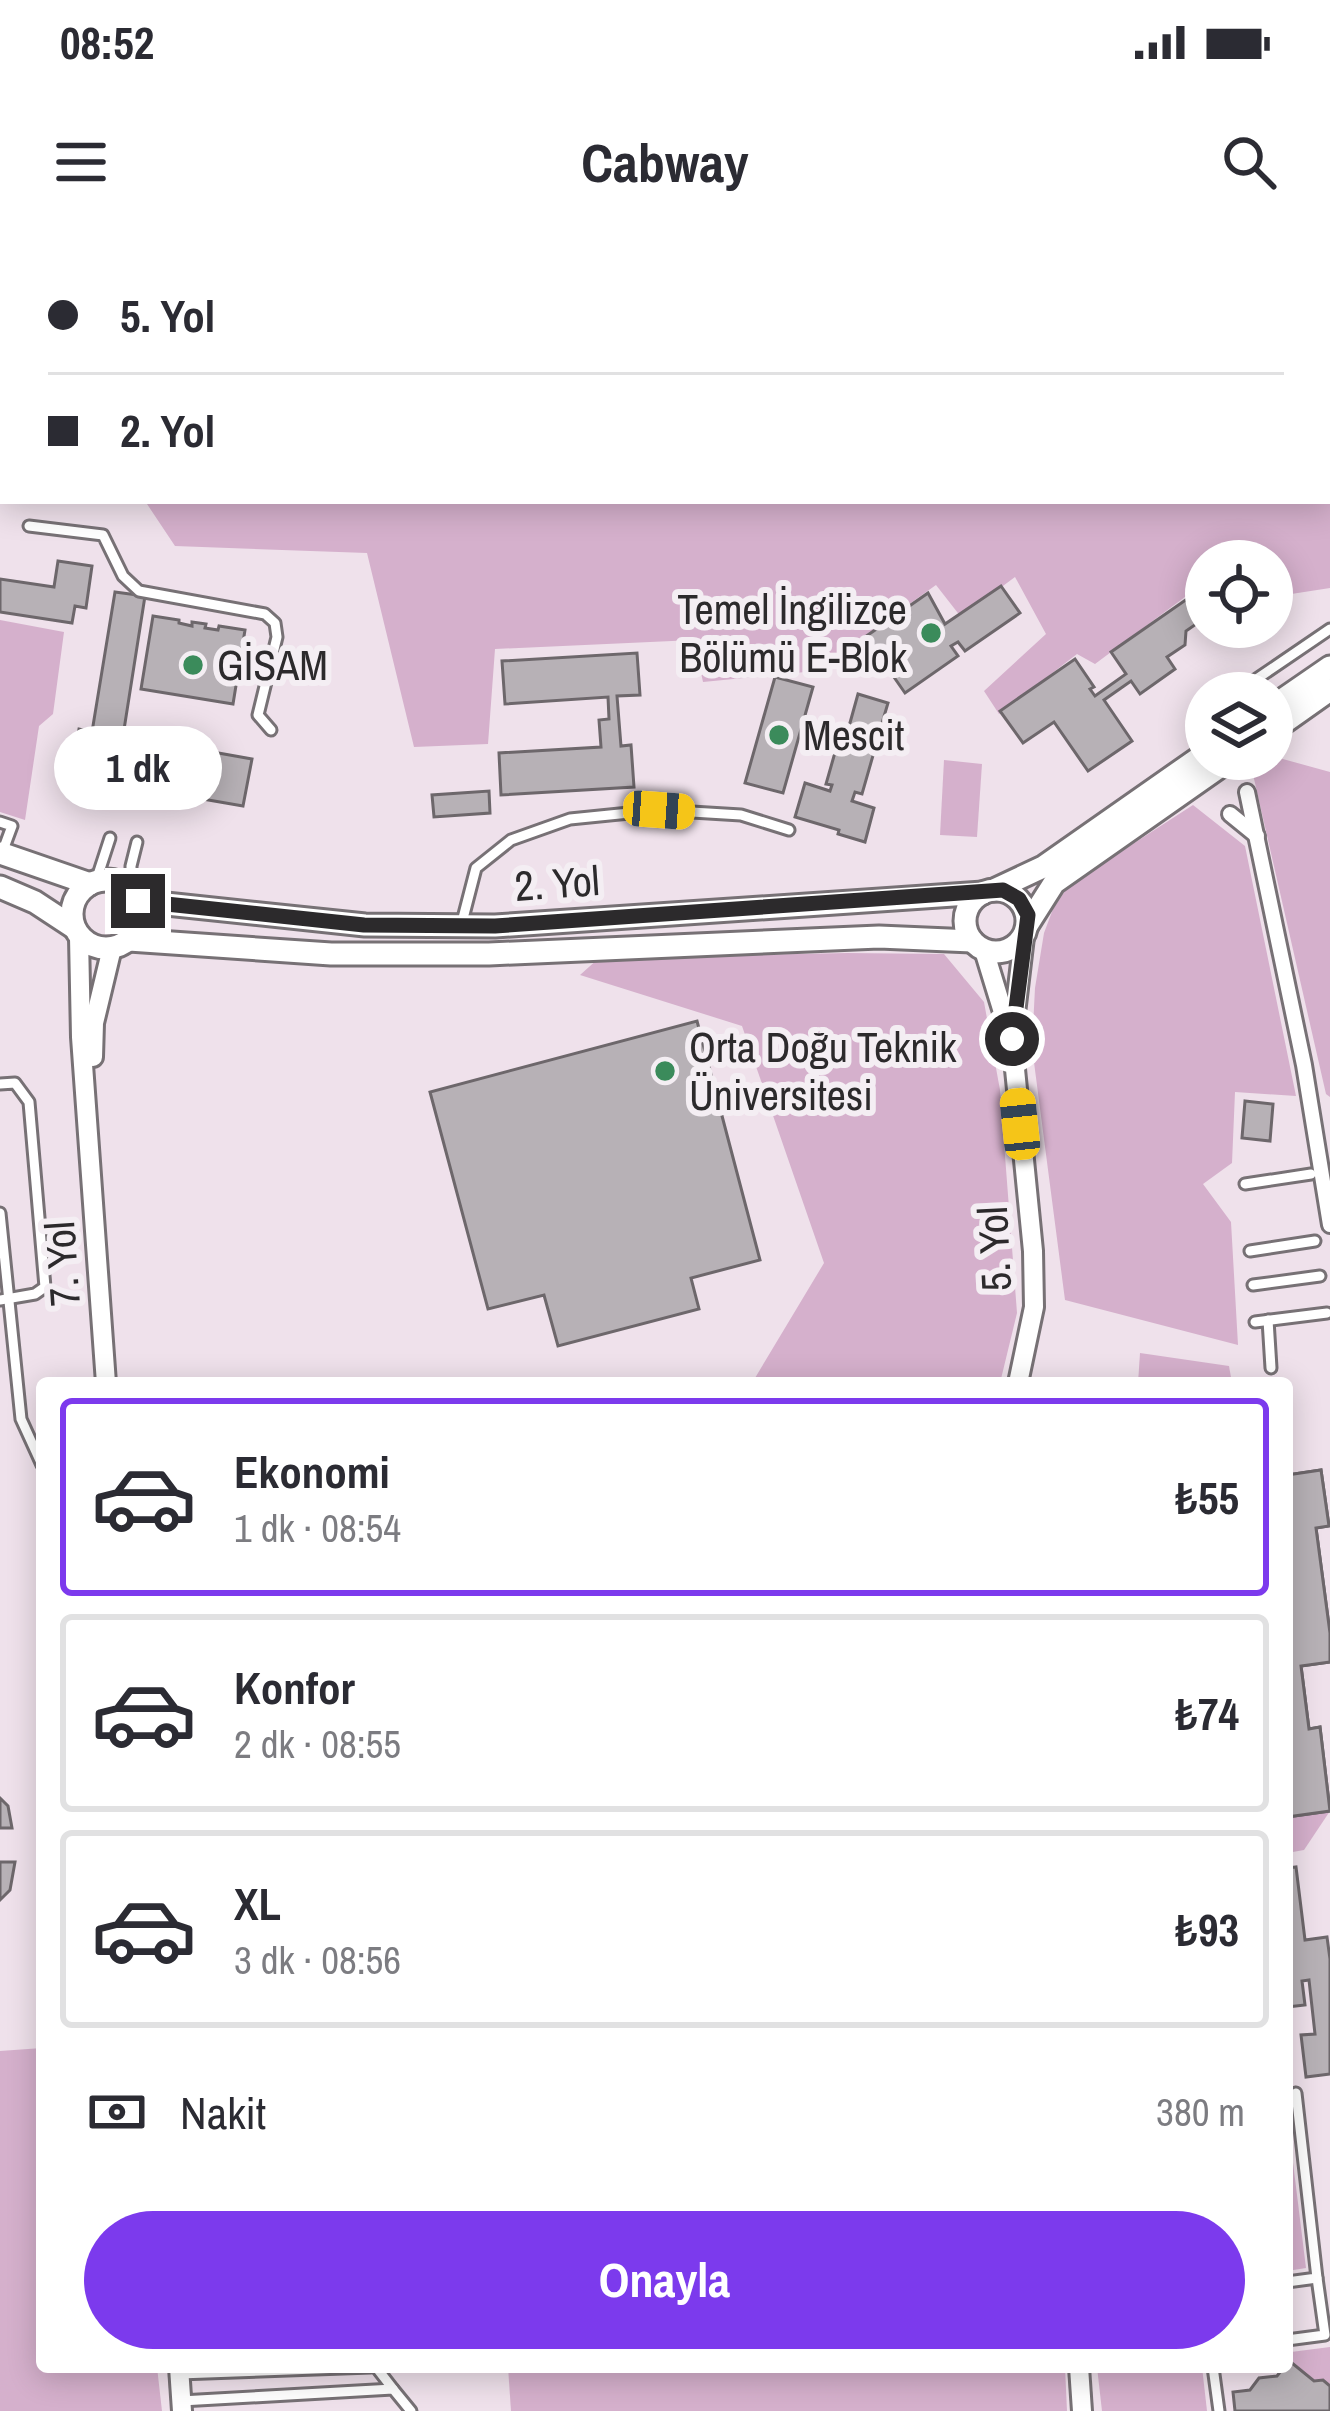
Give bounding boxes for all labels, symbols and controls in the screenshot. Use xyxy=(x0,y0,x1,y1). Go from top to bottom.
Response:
text: 08:52 xyxy=(60,12,154,73)
text: Cabway xyxy=(581,126,749,199)
icon: menu xyxy=(48,129,114,195)
icon: search xyxy=(1216,129,1282,195)
text: 5. Yol xyxy=(120,285,215,346)
text: 2. Yol xyxy=(120,400,215,461)
map controls xyxy=(1185,540,1293,780)
button: locate xyxy=(1185,540,1293,648)
place label: Temel İngilizce Bölümü E-Blok xyxy=(677,581,908,685)
marker: Temel İngilizce Bölümü E-Blok xyxy=(918,620,944,646)
place label: GİSAM xyxy=(217,637,328,693)
marker: GİSAM xyxy=(180,652,206,678)
button: layers xyxy=(1185,672,1293,780)
place label: Mescit xyxy=(803,707,904,763)
marker: Mescit xyxy=(766,722,792,748)
callout: 1 dk xyxy=(54,727,222,811)
text: 1 dk xyxy=(106,742,170,794)
car xyxy=(622,790,696,830)
street label: 2. Yol xyxy=(513,852,601,914)
route end xyxy=(111,874,165,928)
route start xyxy=(985,1012,1039,1066)
place label: Orta Doğu Teknik Üniversitesi xyxy=(689,1019,957,1123)
marker: Orta Doğu Teknik Üniversitesi xyxy=(652,1058,678,1084)
car xyxy=(998,1086,1042,1162)
street label: 5. Yol xyxy=(964,1205,1024,1293)
street label: 7. Yol xyxy=(31,1220,93,1308)
text: Ekonomi xyxy=(234,1441,390,1502)
icon: car xyxy=(90,1443,198,1551)
text: ₺55 xyxy=(1175,1467,1239,1528)
text: 1 dk · 08:54 xyxy=(234,1502,401,1554)
text: Konfor xyxy=(234,1657,355,1718)
icon: car xyxy=(90,1659,198,1767)
text: ₺74 xyxy=(1175,1683,1239,1744)
text: 2 dk · 08:55 xyxy=(234,1718,401,1770)
text: XL xyxy=(234,1873,281,1934)
icon: car xyxy=(90,1875,198,1983)
text: ₺93 xyxy=(1175,1899,1239,1960)
text: 3 dk · 08:56 xyxy=(234,1934,401,1986)
icon: cash xyxy=(84,2079,150,2145)
text: Nakit xyxy=(180,2082,266,2143)
text: 380 m xyxy=(1156,2086,1245,2138)
button: Onayla xyxy=(84,2211,1245,2349)

